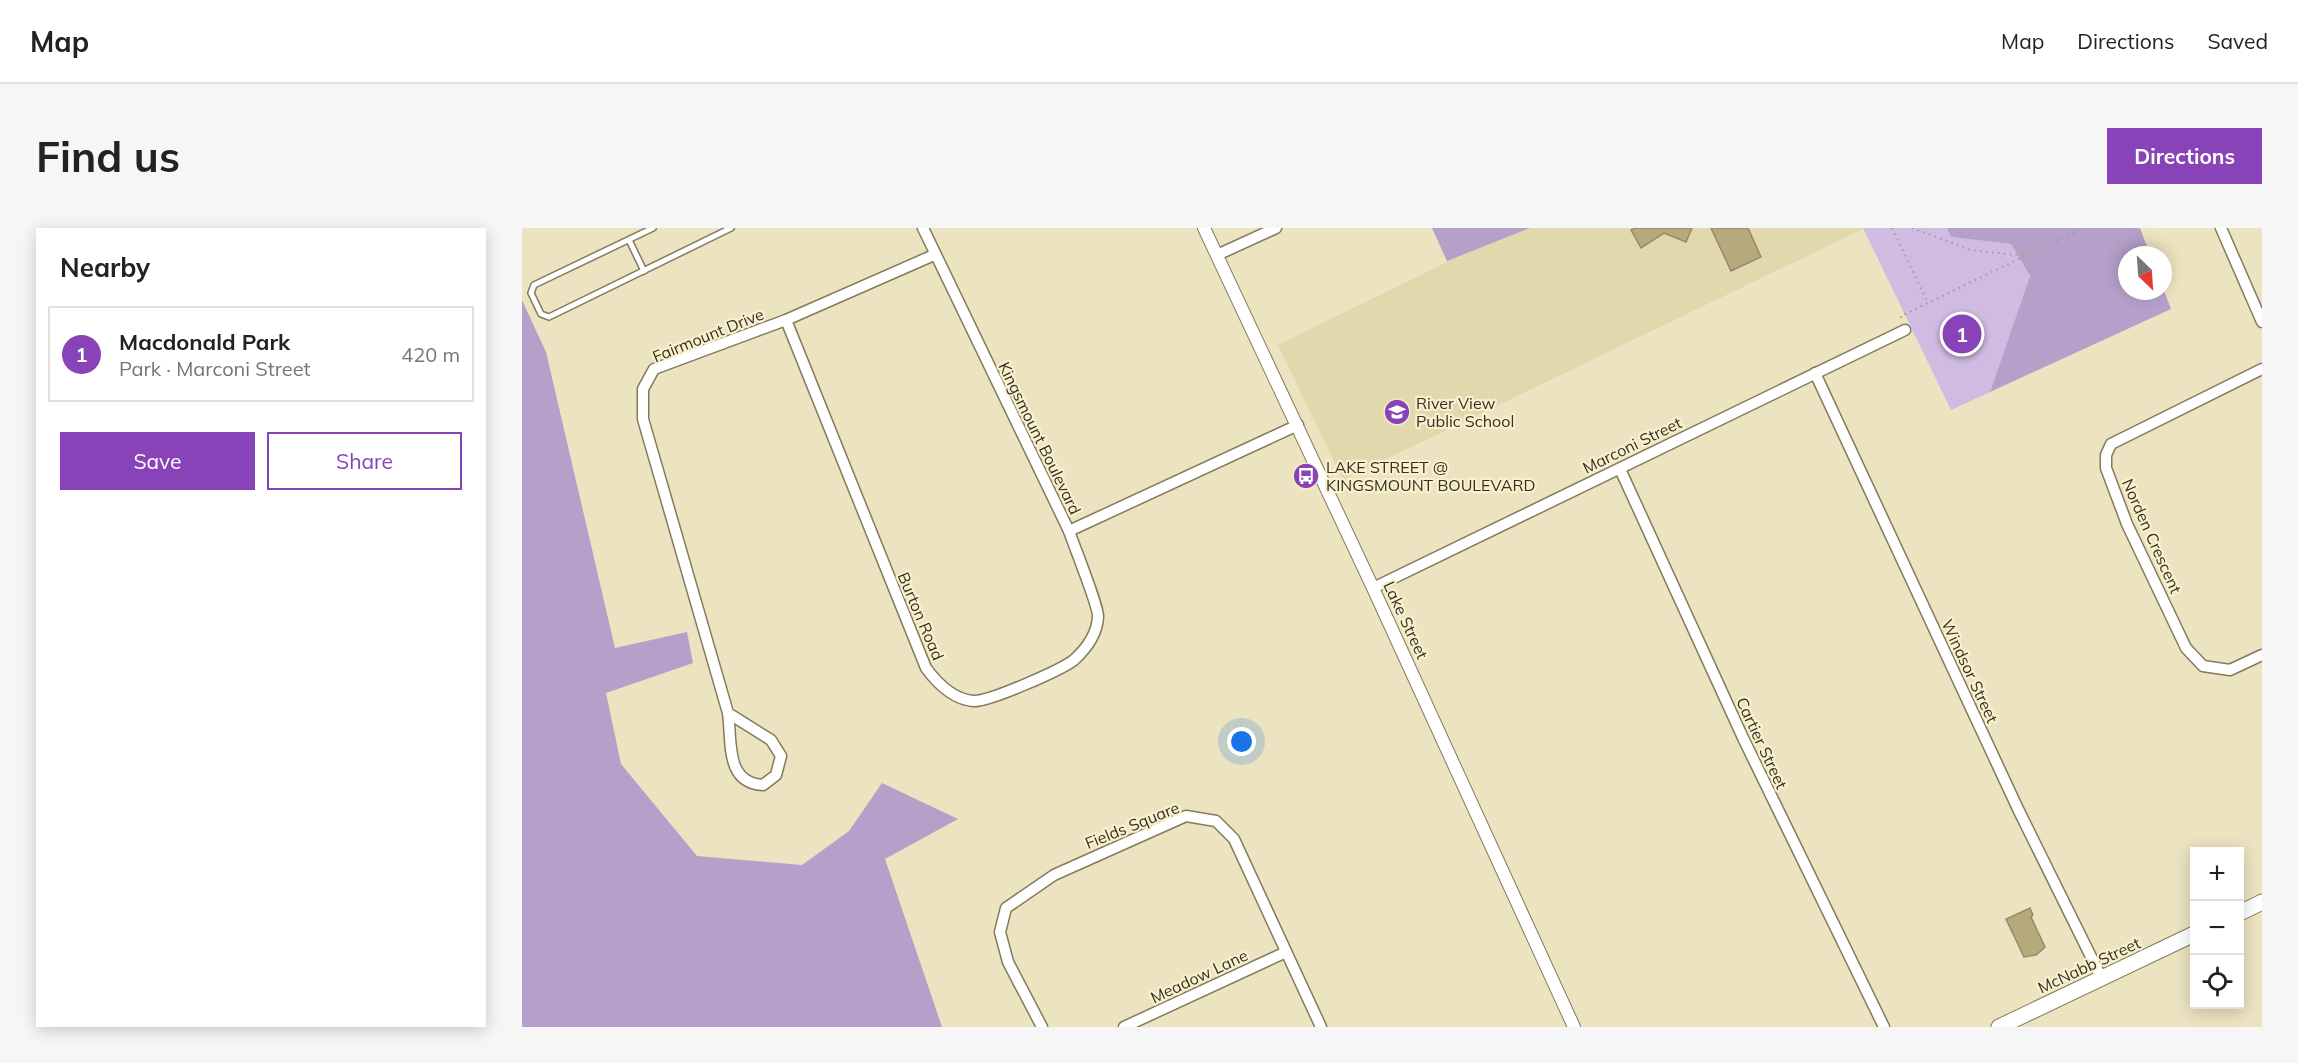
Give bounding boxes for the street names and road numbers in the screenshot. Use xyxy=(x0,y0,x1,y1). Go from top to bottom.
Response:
street label: Fairmount Drive xyxy=(649,304,767,366)
street label: Kingsmount Boulevard xyxy=(994,358,1086,518)
street label: Marconi Street xyxy=(1579,412,1685,478)
street label: Norden Crescent xyxy=(2118,476,2186,597)
street label: Burton Road xyxy=(893,569,949,663)
street label: Lake Street xyxy=(1379,578,1433,662)
street label: Windsor Street xyxy=(1937,616,2003,726)
street label: Cartier Street xyxy=(1732,694,1792,792)
street label: Fields Square xyxy=(1082,797,1182,853)
street label: McNabb Street xyxy=(2035,932,2144,997)
street label: Meadow Lane xyxy=(1147,945,1251,1007)

